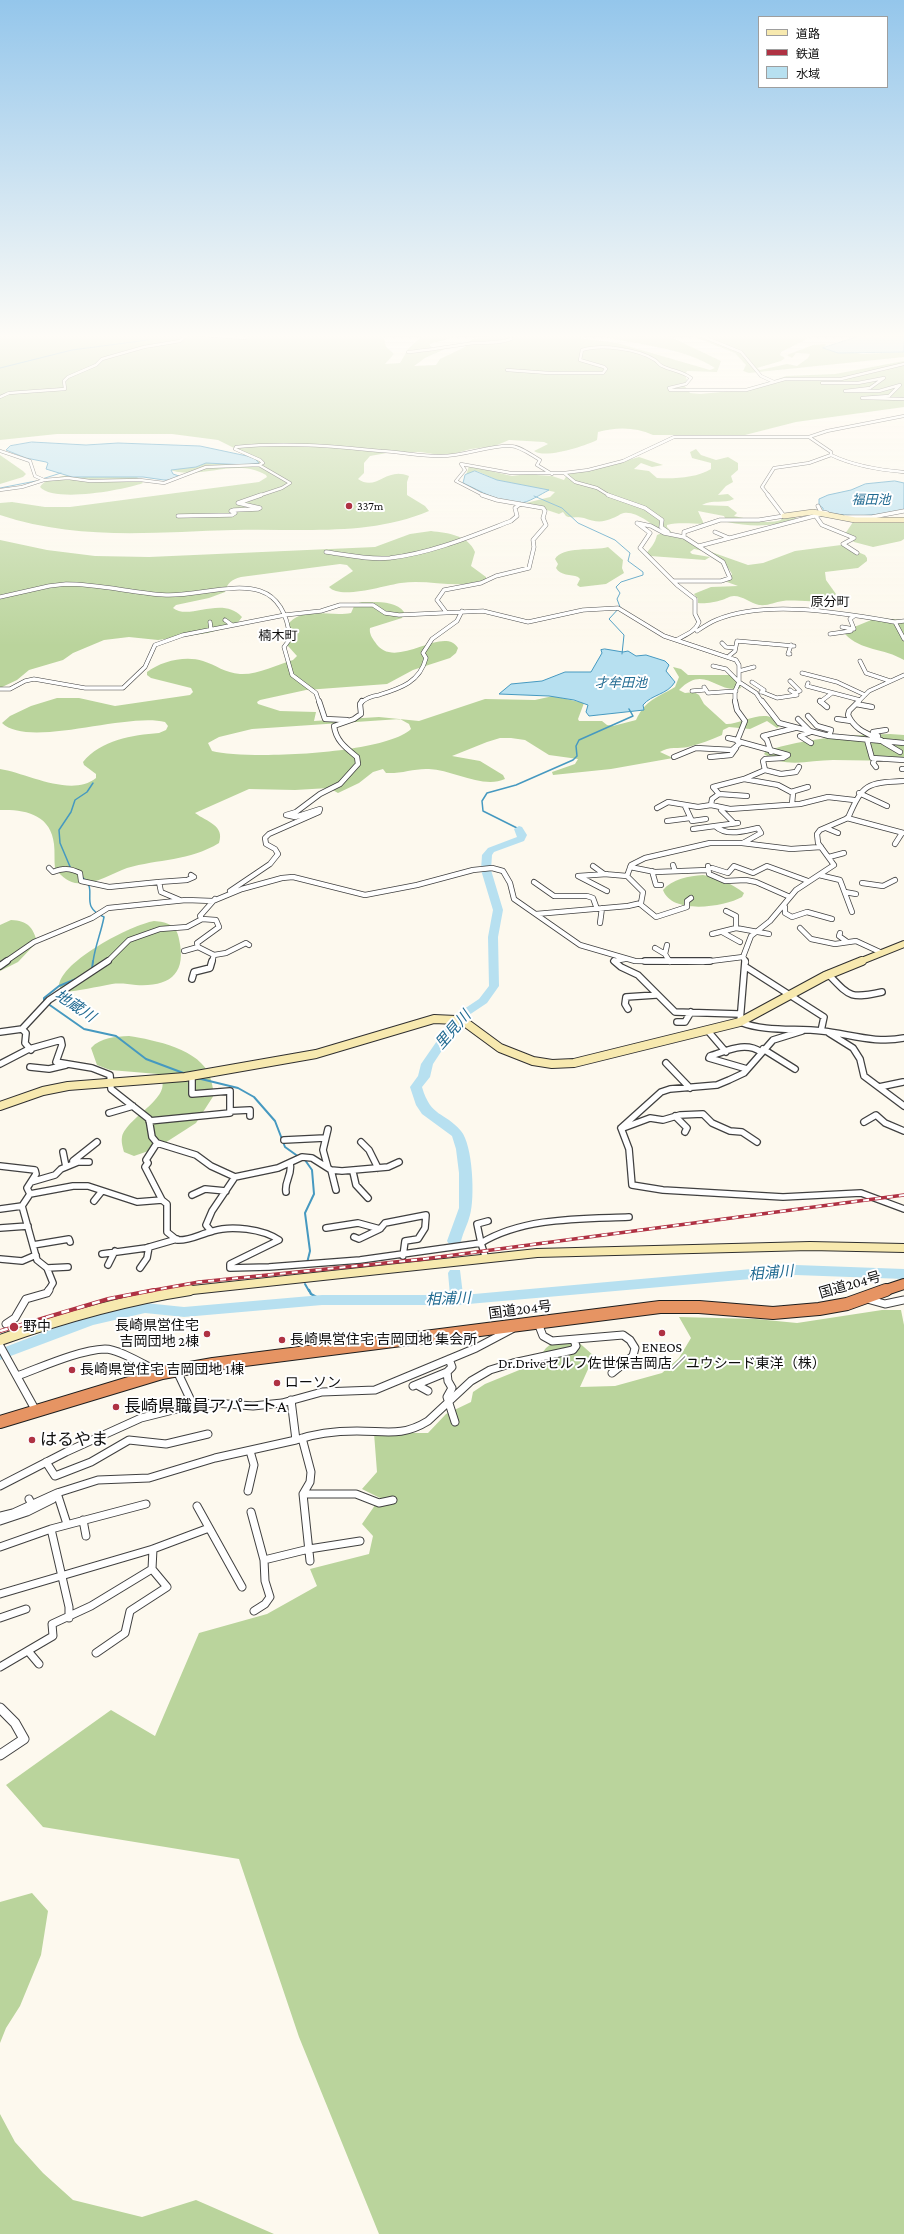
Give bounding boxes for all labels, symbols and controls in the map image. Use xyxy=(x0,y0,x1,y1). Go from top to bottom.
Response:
legend xyxy=(758,16,888,88)
text: 道路 xyxy=(796,27,820,41)
text: 鉄道 xyxy=(796,47,820,61)
text: 水域 xyxy=(796,67,820,81)
water label: 福田池 xyxy=(852,492,890,508)
place label: 337m xyxy=(357,499,383,513)
marker: 337m xyxy=(344,501,354,511)
district label: 原分町 xyxy=(811,594,849,610)
district label: 楠木町 xyxy=(259,628,297,644)
water label: 才牟田池 xyxy=(595,675,647,691)
water label: 地蔵川 xyxy=(51,986,99,1026)
water label: 里見川 xyxy=(431,1007,475,1053)
water label: 相浦川 xyxy=(748,1262,794,1284)
street label: 国道204号 xyxy=(817,1268,883,1302)
water label: 相浦川 xyxy=(425,1289,471,1309)
street label: 国道204号 xyxy=(487,1298,553,1322)
place label: 長崎県営住宅 吉岡団地 2棟 xyxy=(115,1318,199,1350)
place label: 野中 xyxy=(23,1319,51,1335)
marker: 野中 xyxy=(8,1321,20,1333)
marker: ENEOS Dr.Driveセルフ佐世保吉岡店／ユウシード東洋（株） xyxy=(657,1328,667,1338)
marker: 長崎県営住宅 吉岡団地 2棟 xyxy=(202,1329,212,1339)
place label: 長崎県営住宅 吉岡団地 集会所 xyxy=(290,1332,477,1348)
marker: 長崎県営住宅 吉岡団地 集会所 xyxy=(277,1335,287,1345)
place label: ENEOS Dr.Driveセルフ佐世保吉岡店／ユウシード東洋（株） xyxy=(498,1340,826,1372)
place label: 長崎県営住宅 吉岡団地 1棟 xyxy=(80,1362,244,1378)
marker: 長崎県営住宅 吉岡団地 1棟 xyxy=(67,1365,77,1375)
place label: ローソン xyxy=(285,1375,341,1391)
marker: ローソン xyxy=(272,1378,282,1388)
place label: 長崎県職員アパートA xyxy=(124,1397,287,1417)
marker: 長崎県職員アパートA xyxy=(111,1402,121,1412)
place label: はるやま xyxy=(40,1430,108,1450)
marker: はるやま xyxy=(27,1435,37,1445)

